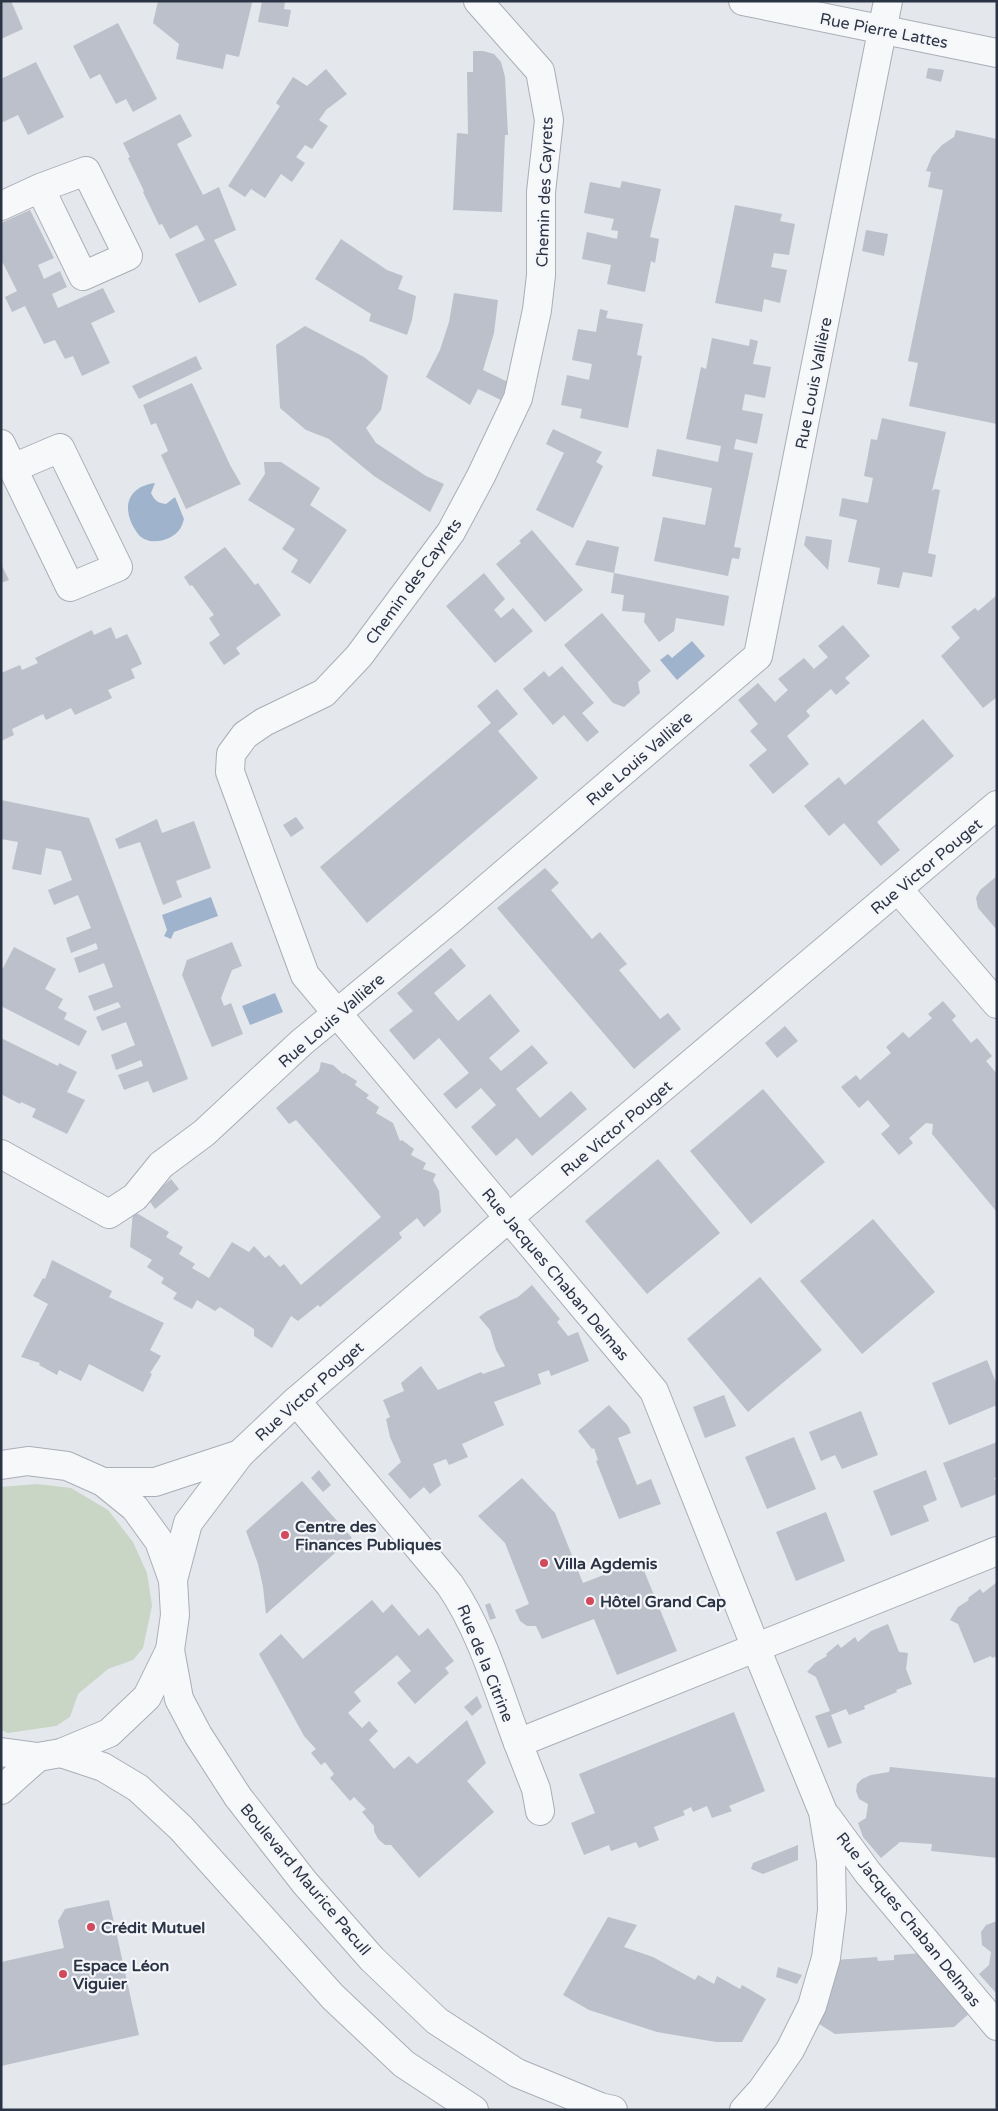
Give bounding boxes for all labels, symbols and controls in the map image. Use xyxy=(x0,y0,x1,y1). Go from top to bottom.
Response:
street label: Rue Pierre Lattes xyxy=(818,9,950,53)
street label: Chemin des Cayrets xyxy=(532,116,558,268)
street label: Rue Louis Vallière xyxy=(791,315,837,451)
street label: Chemin des Cayrets xyxy=(361,515,466,648)
street label: Rue Louis Vallière xyxy=(583,707,697,810)
street label: Rue Victor Pouget xyxy=(867,814,986,919)
street label: Rue Louis Vallière xyxy=(275,969,389,1072)
street label: Rue Victor Pouget xyxy=(557,1076,676,1181)
street label: Rue Jacques Chaban Delmas xyxy=(477,1184,633,1365)
street label: Rue Victor Pouget xyxy=(251,1338,368,1446)
place label: Centre des Finances Publiques xyxy=(295,1517,442,1555)
marker: Centre des Finances Publiques xyxy=(279,1529,291,1541)
place label: Villa Agdemis xyxy=(554,1554,658,1574)
marker: Villa Agdemis xyxy=(538,1557,550,1569)
place label: Hôtel Grand Cap xyxy=(600,1592,726,1612)
marker: Hôtel Grand Cap xyxy=(584,1595,596,1607)
street label: Rue de la Citrine xyxy=(452,1602,518,1725)
street label: Boulevard Maurice Pacull xyxy=(236,1800,375,1960)
street label: Rue Jacques Chaban Delmas xyxy=(832,1828,985,2011)
place label: Crédit Mutuel xyxy=(101,1918,205,1938)
marker: Crédit Mutuel xyxy=(85,1921,97,1933)
place label: Espace Léon Viguier xyxy=(73,1956,169,1994)
marker: Espace Léon Viguier xyxy=(57,1968,69,1980)

